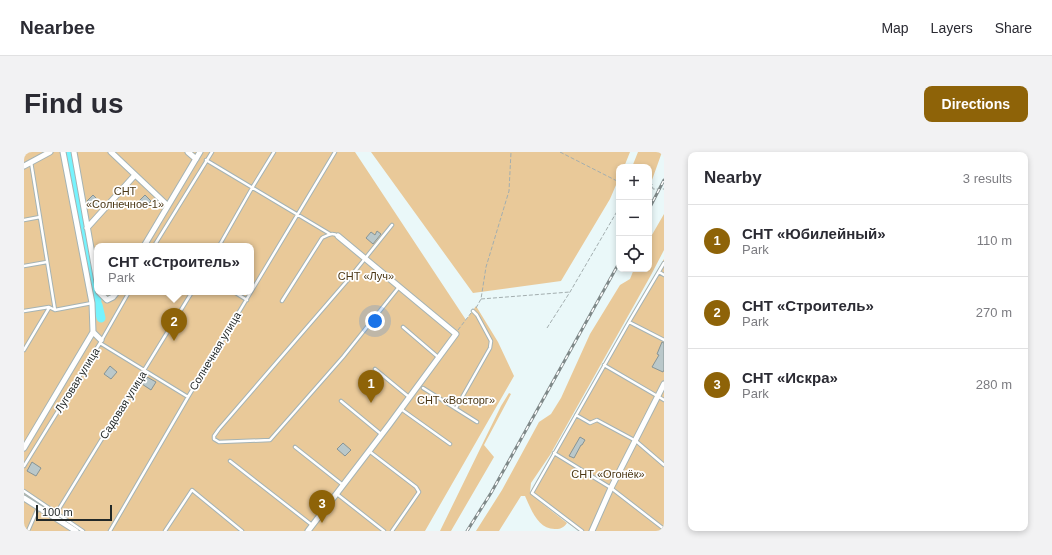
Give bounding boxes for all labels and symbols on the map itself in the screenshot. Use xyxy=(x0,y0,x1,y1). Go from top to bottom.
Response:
park label: СНТ «Солнечное-1» xyxy=(86,185,164,210)
park label: СНТ «Луч» xyxy=(338,270,394,282)
pin: 2 xyxy=(161,308,187,341)
street label: Солнечная улица xyxy=(187,309,244,392)
your location xyxy=(365,311,385,331)
street label: Луговая улица xyxy=(52,345,102,414)
street label: Садовая улица xyxy=(97,368,149,441)
pin: 1 xyxy=(358,370,384,403)
park label: СНТ «Восторг» xyxy=(417,394,495,406)
park label: СНТ «Огонёк» xyxy=(571,468,645,480)
pin: 3 xyxy=(309,490,335,523)
scale bar xyxy=(36,503,112,522)

